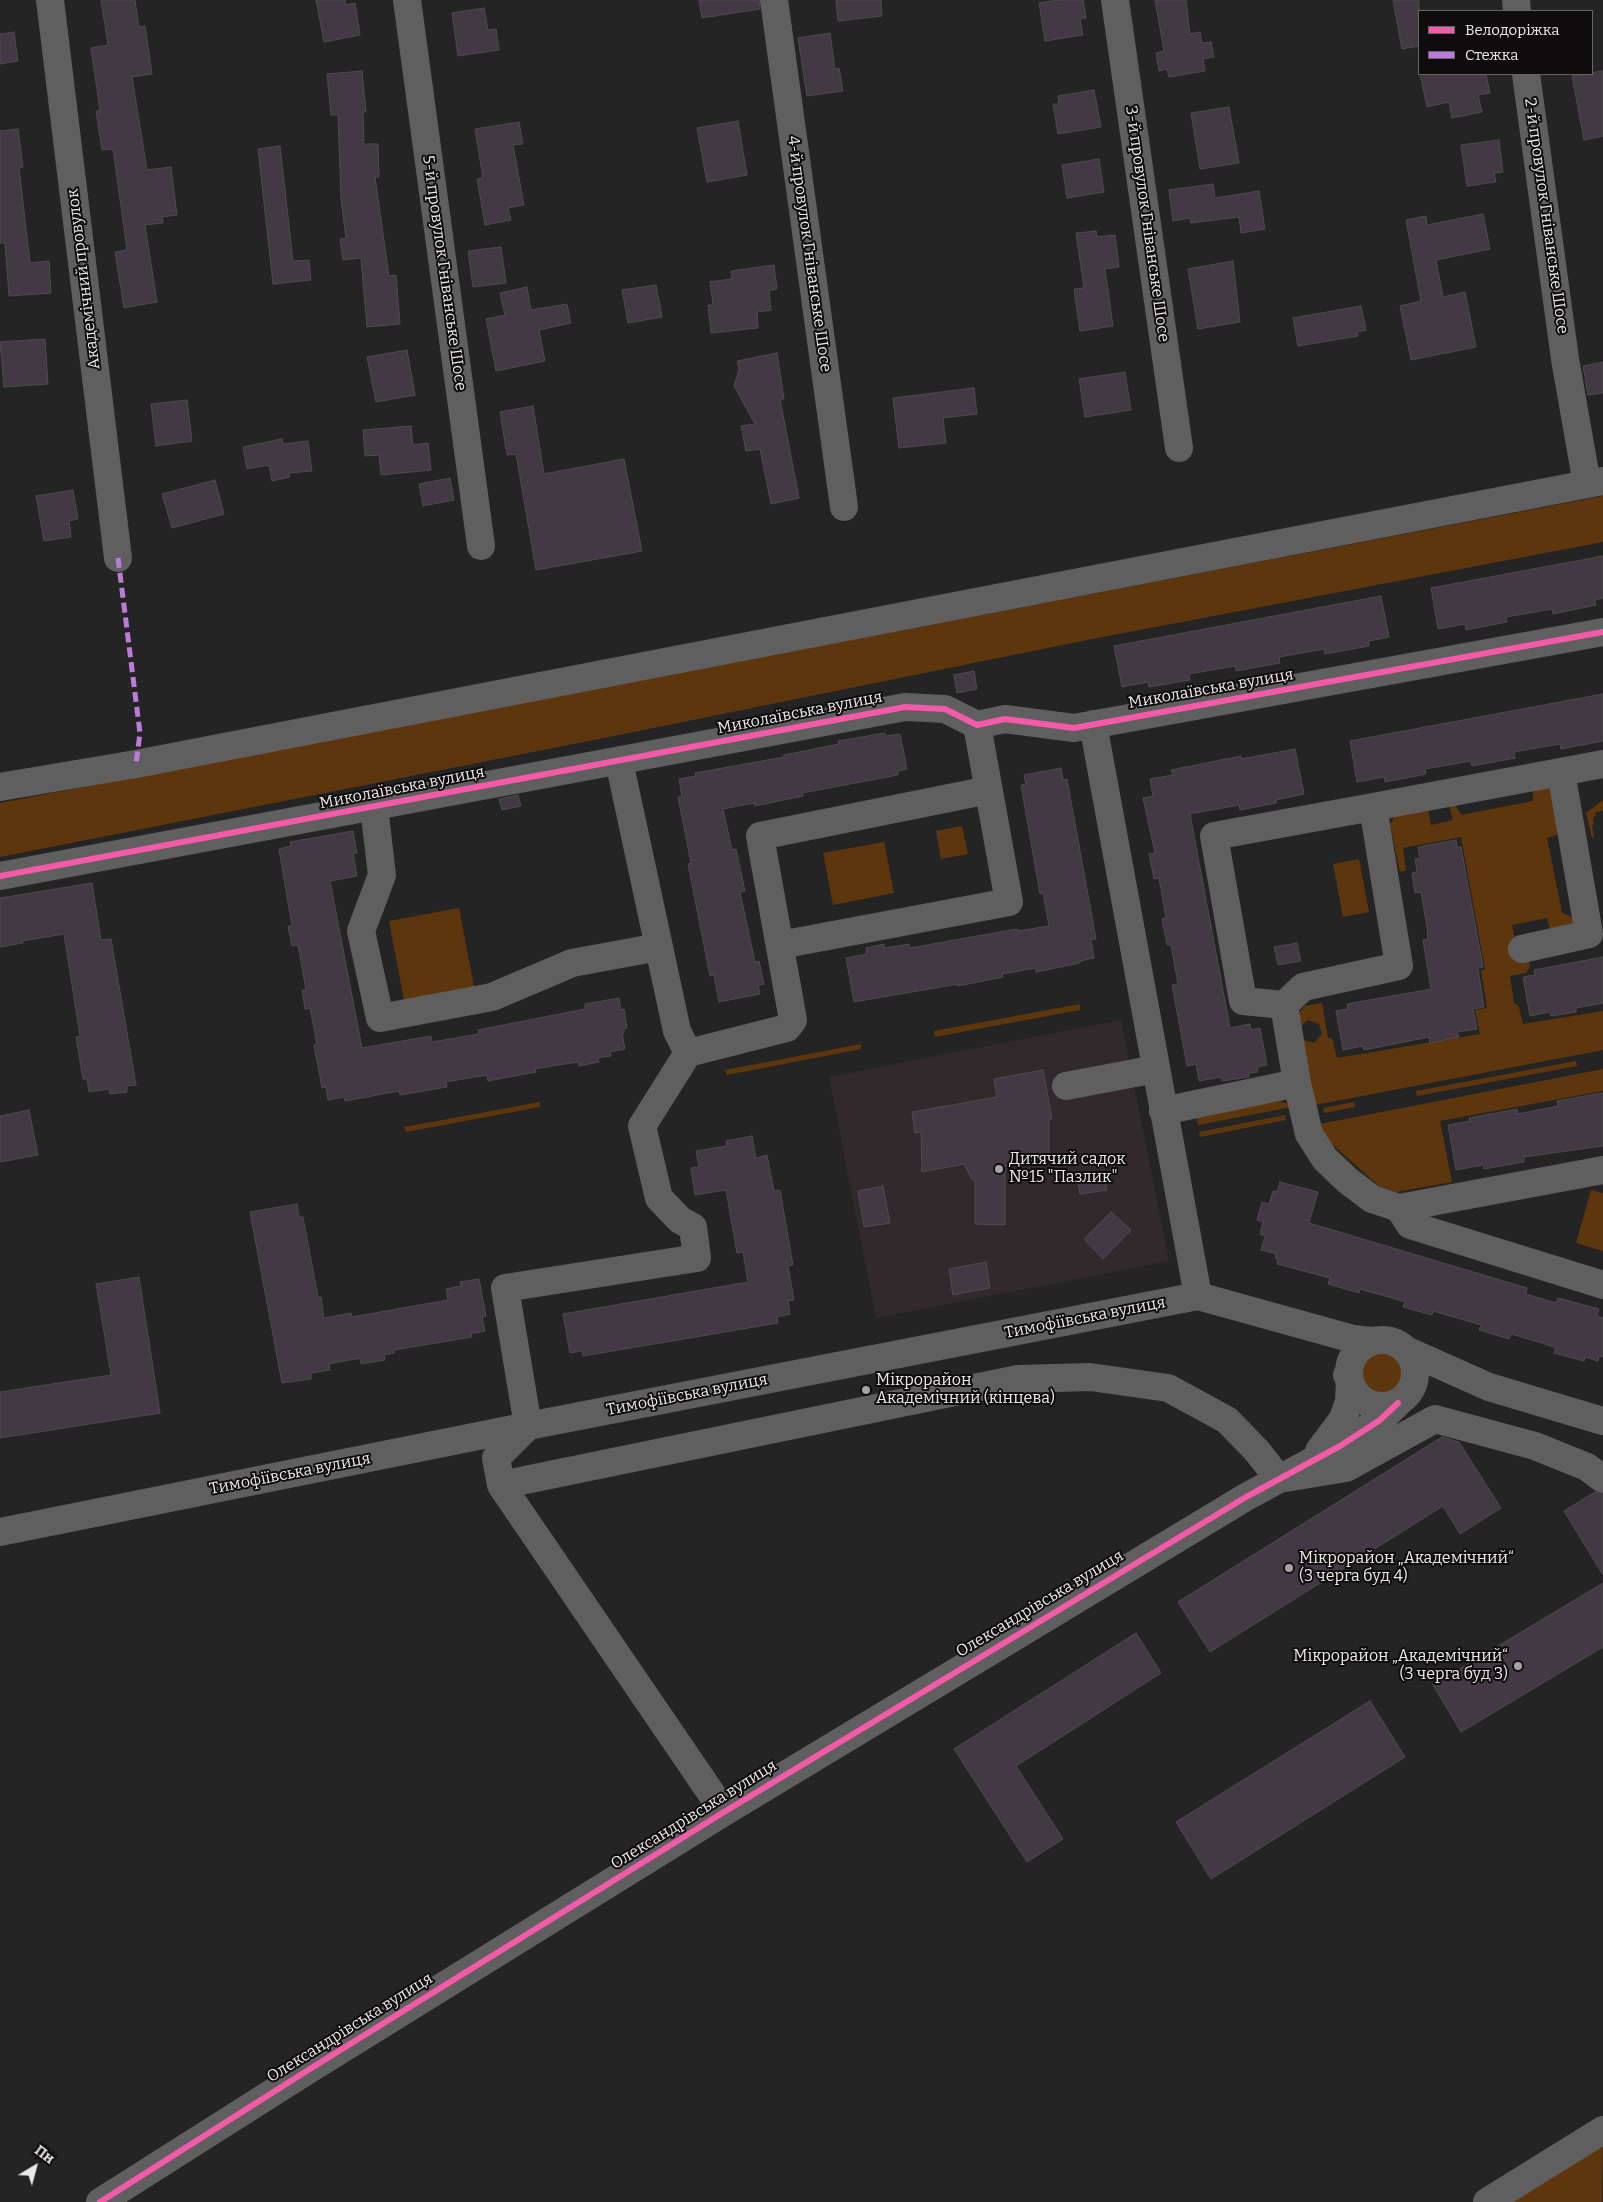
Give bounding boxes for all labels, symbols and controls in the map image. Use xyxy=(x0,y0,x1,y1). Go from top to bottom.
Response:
legend xyxy=(1418,10,1593,75)
text: Велодоріжка xyxy=(1465,21,1559,39)
text: Стежка xyxy=(1465,46,1518,64)
street label: 2-й провулок Гніванське Шосе xyxy=(1520,97,1572,335)
street label: 3-й провулок Гніванське Шосе xyxy=(1121,105,1173,343)
street label: 4-й провулок Гніванське Шосе xyxy=(783,135,835,373)
street label: 5-й провулок Гніванське Шосе xyxy=(418,154,470,392)
street label: Академічний провулок xyxy=(63,188,105,370)
street label: Миколаївська вулиця xyxy=(1127,665,1295,713)
street label: Миколаївська вулиця xyxy=(716,688,884,738)
street label: Миколаївська вулиця xyxy=(318,763,486,813)
place label: Дитячий садок №15 "Пазлик" xyxy=(1009,1150,1126,1188)
marker: Дитячий садок №15 "Пазлик" xyxy=(993,1163,1005,1175)
street label: Тимофіївська вулиця xyxy=(1003,1293,1167,1343)
street label: Тимофіївська вулиця xyxy=(605,1370,769,1420)
place label: Мікрорайон Академічний (кінцева) xyxy=(876,1371,1055,1409)
marker: Мікрорайон Академічний (кінцева) xyxy=(860,1384,872,1396)
street label: Тимофіївська вулиця xyxy=(208,1449,372,1499)
street label: Олександрівська вулиця xyxy=(953,1546,1127,1662)
place label: Мікрорайон „Академічний“ (3 черга буд 4) xyxy=(1299,1549,1514,1587)
marker: Мікрорайон „Академічний“ (3 черга буд 4) xyxy=(1283,1562,1295,1574)
place label: Мікрорайон „Академічний“ (3 черга буд 3) xyxy=(1293,1647,1508,1685)
marker: Мікрорайон „Академічний“ (3 черга буд 3) xyxy=(1512,1660,1524,1672)
street label: Олександрівська вулиця xyxy=(608,1756,780,1874)
street label: Олександрівська вулиця xyxy=(264,1969,436,2087)
north arrow xyxy=(10,2142,60,2192)
text: Пн xyxy=(31,2142,58,2168)

